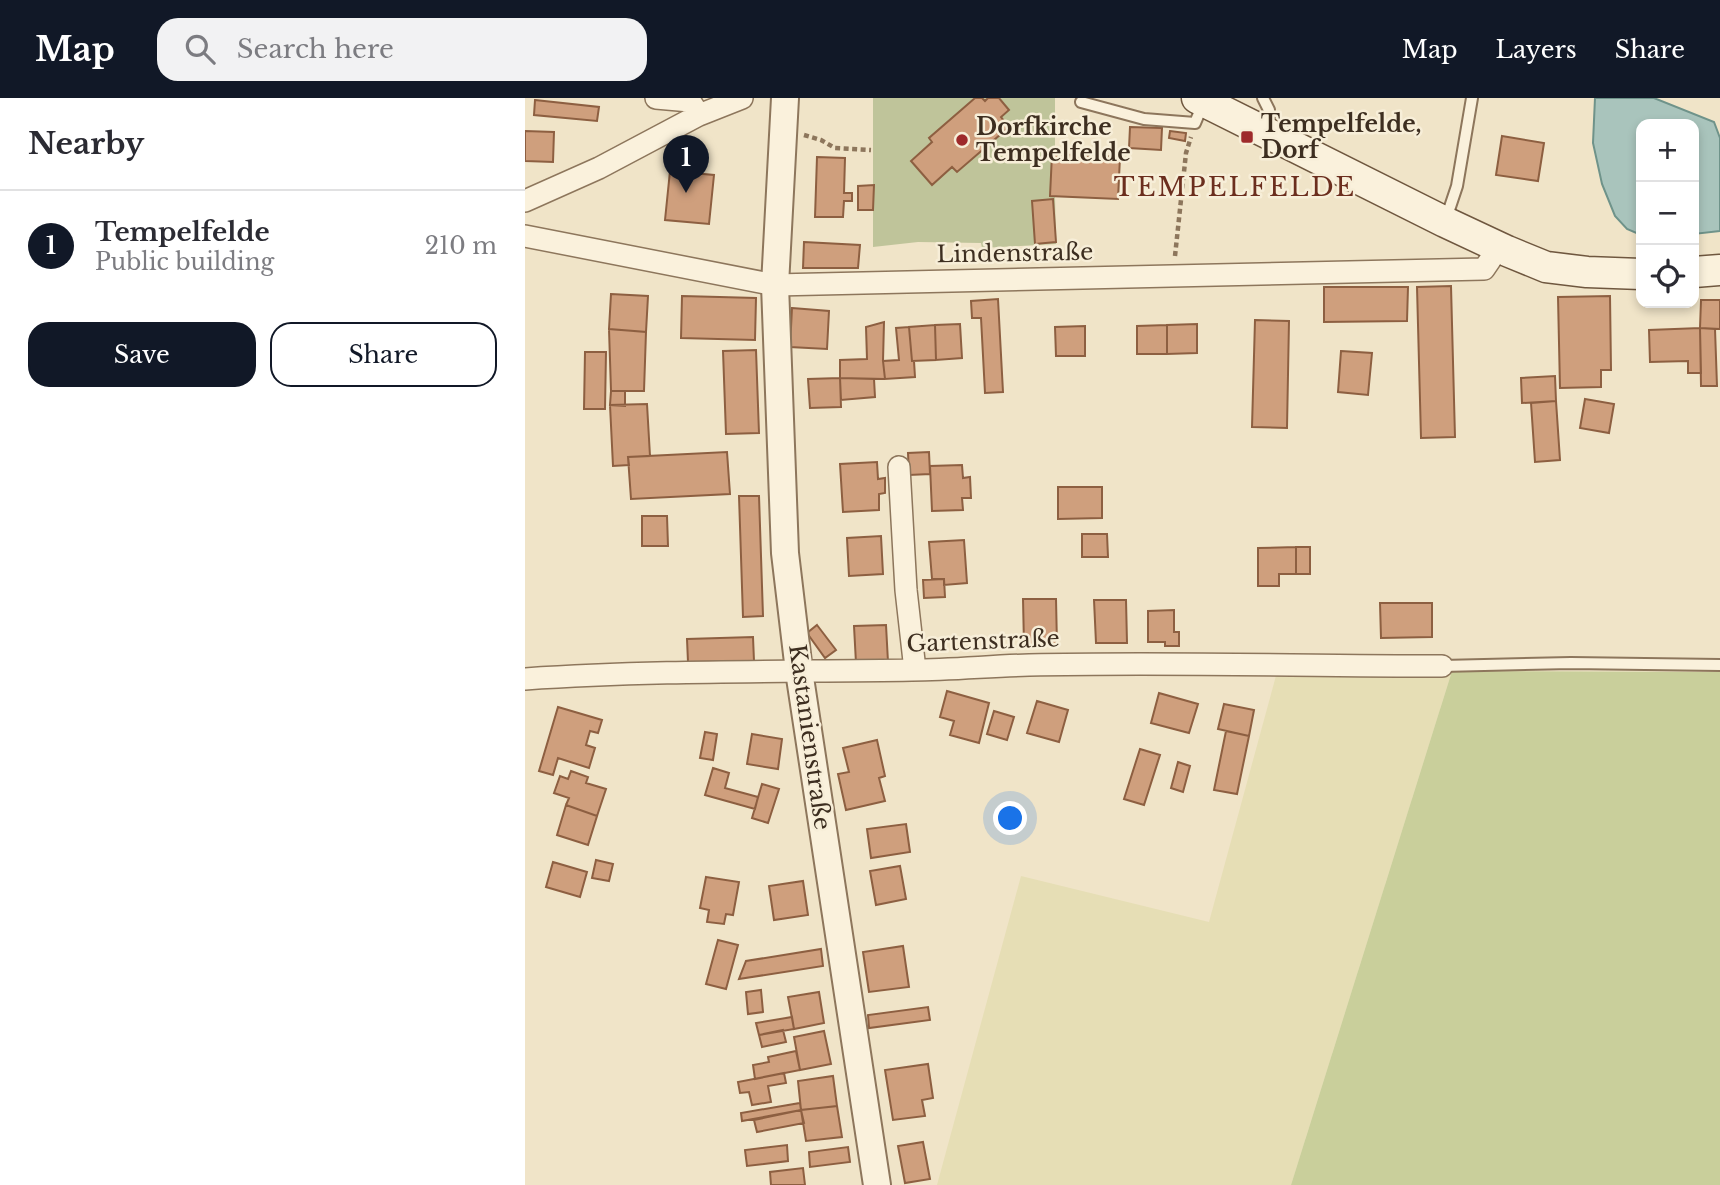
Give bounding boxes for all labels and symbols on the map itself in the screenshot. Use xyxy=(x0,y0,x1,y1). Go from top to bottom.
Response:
place label: Tempelfelde, Dorf xyxy=(1261,110,1422,164)
place label: Dorfkirche Tempelfelde xyxy=(976,113,1131,167)
marker: Tempelfelde, Dorf xyxy=(1239,129,1255,145)
marker: Dorfkirche Tempelfelde xyxy=(954,132,970,148)
pin: 1 xyxy=(663,135,709,193)
district label: TEMPELFELDE xyxy=(1114,171,1356,203)
street label: Lindenstraße xyxy=(936,238,1094,268)
street label: Gartenstraße xyxy=(906,624,1060,658)
street label: Kastanienstraße xyxy=(783,642,837,832)
your location xyxy=(993,801,1027,835)

